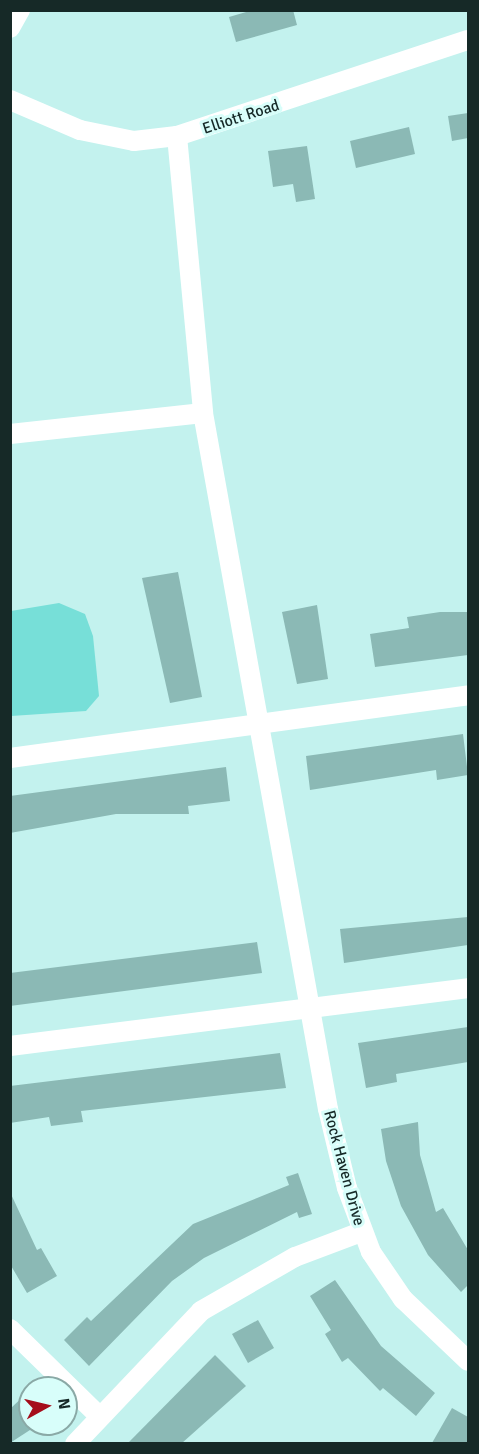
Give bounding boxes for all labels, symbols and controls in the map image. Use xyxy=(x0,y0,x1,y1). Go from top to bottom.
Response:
street label: Elliott Road xyxy=(200,96,282,138)
street label: Rock Haven Drive xyxy=(319,1108,369,1228)
north arrow xyxy=(18,1376,78,1436)
text: N xyxy=(53,1397,75,1411)

